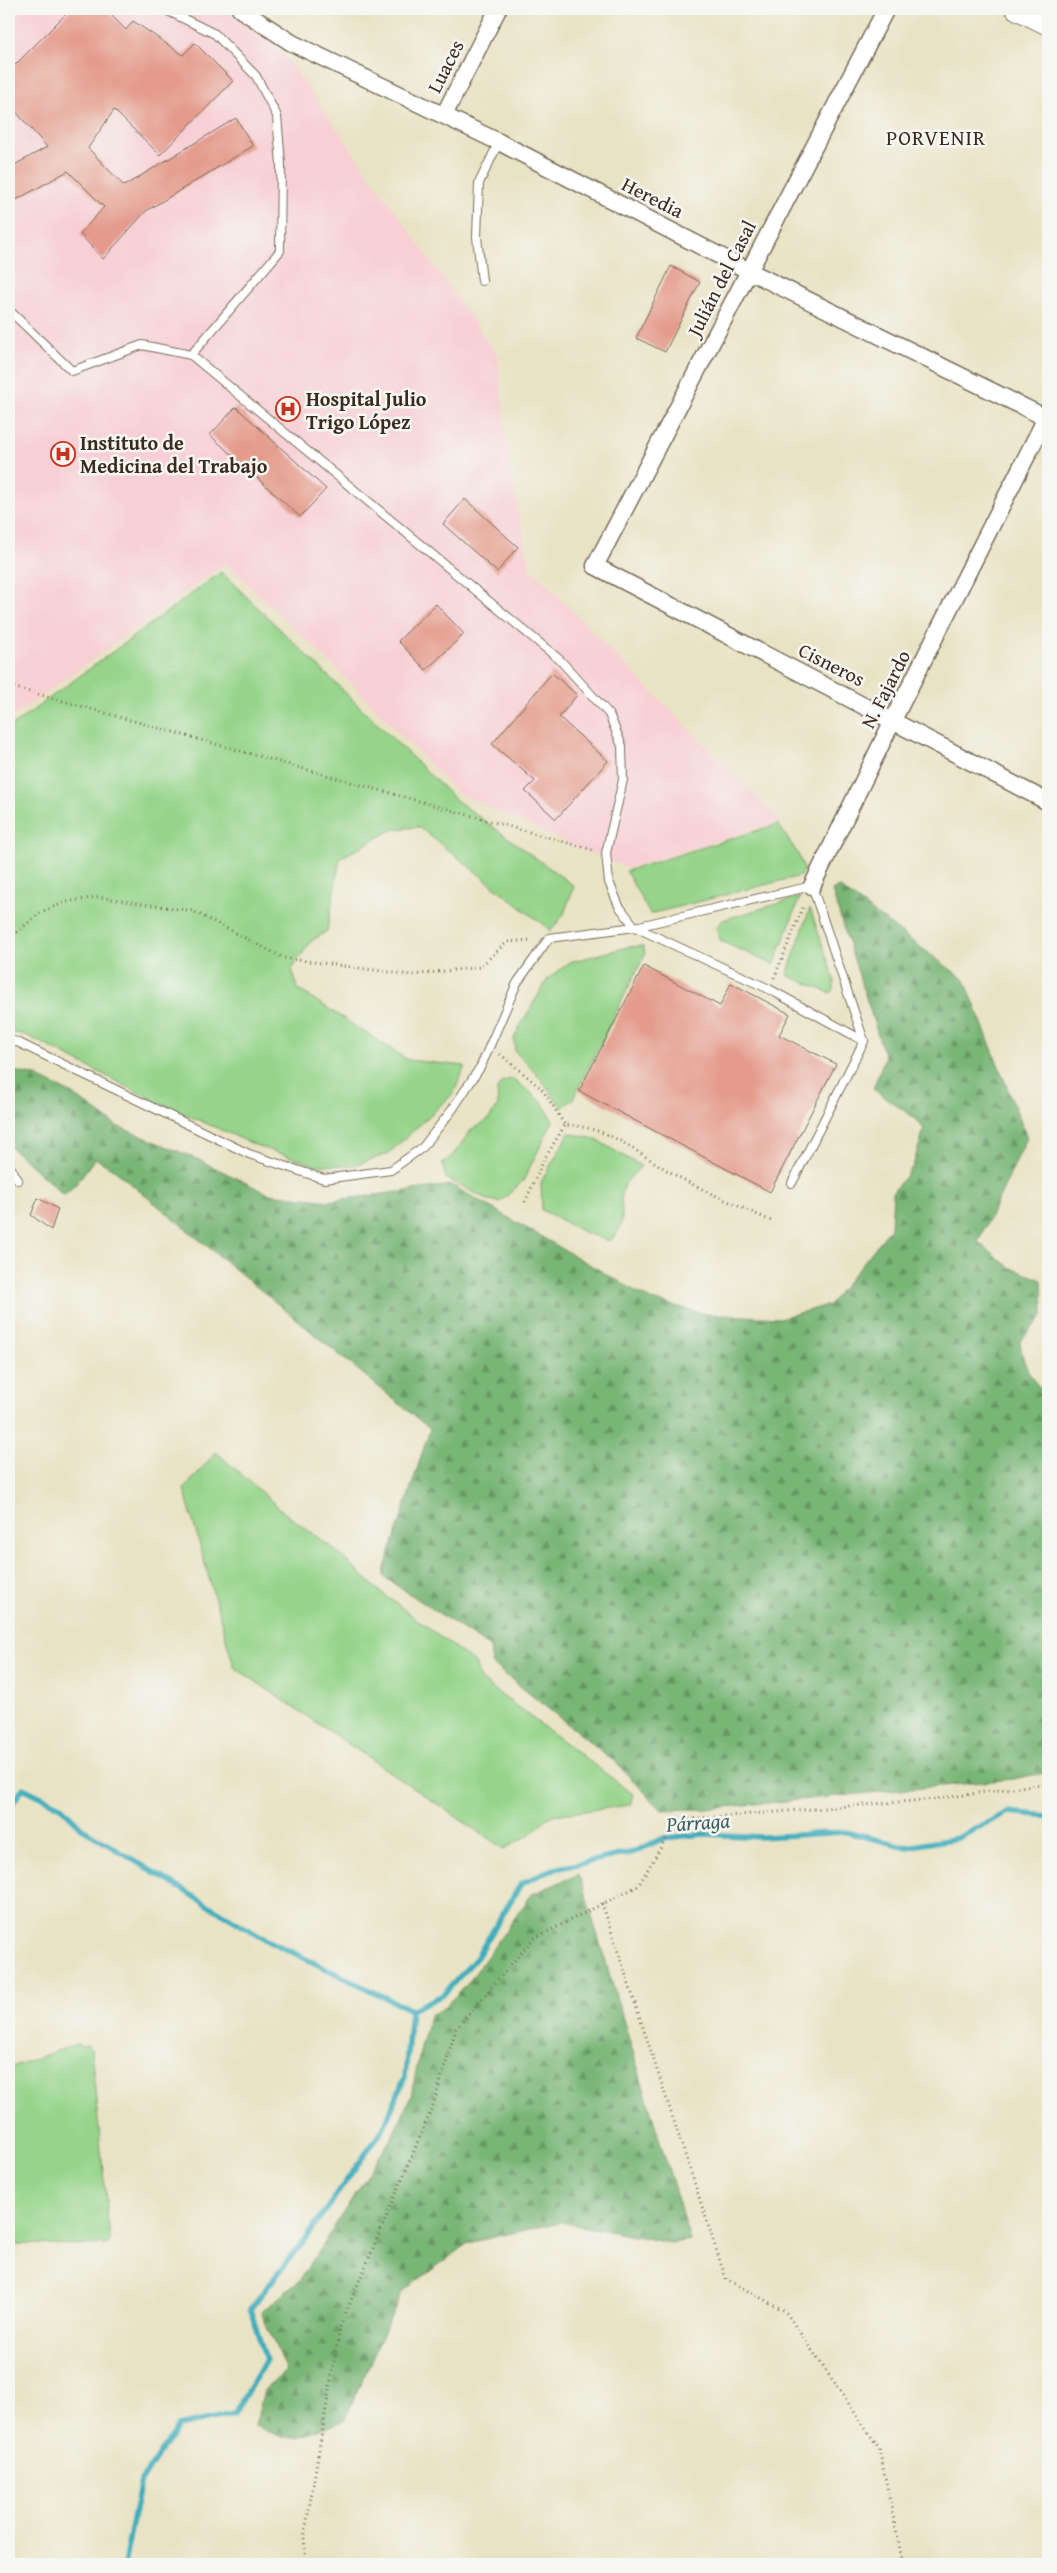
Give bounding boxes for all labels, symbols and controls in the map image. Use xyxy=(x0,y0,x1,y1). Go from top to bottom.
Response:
street label: Luaces xyxy=(419,34,471,98)
district label: PORVENIR xyxy=(886,122,986,153)
street label: Heredia xyxy=(617,169,689,225)
street label: Julián del Casal xyxy=(678,215,763,344)
place label: Hospital Julio Trigo López xyxy=(306,384,427,436)
hospital icon: Hospital Julio Trigo López xyxy=(275,396,301,422)
place label: Instituto de Medicina del Trabajo xyxy=(80,428,268,480)
hospital icon: Instituto de Medicina del Trabajo xyxy=(50,441,76,467)
street label: Cisneros xyxy=(794,635,870,693)
street label: N. Fajardo xyxy=(853,645,917,733)
water label: Párraga xyxy=(664,1804,731,1840)

